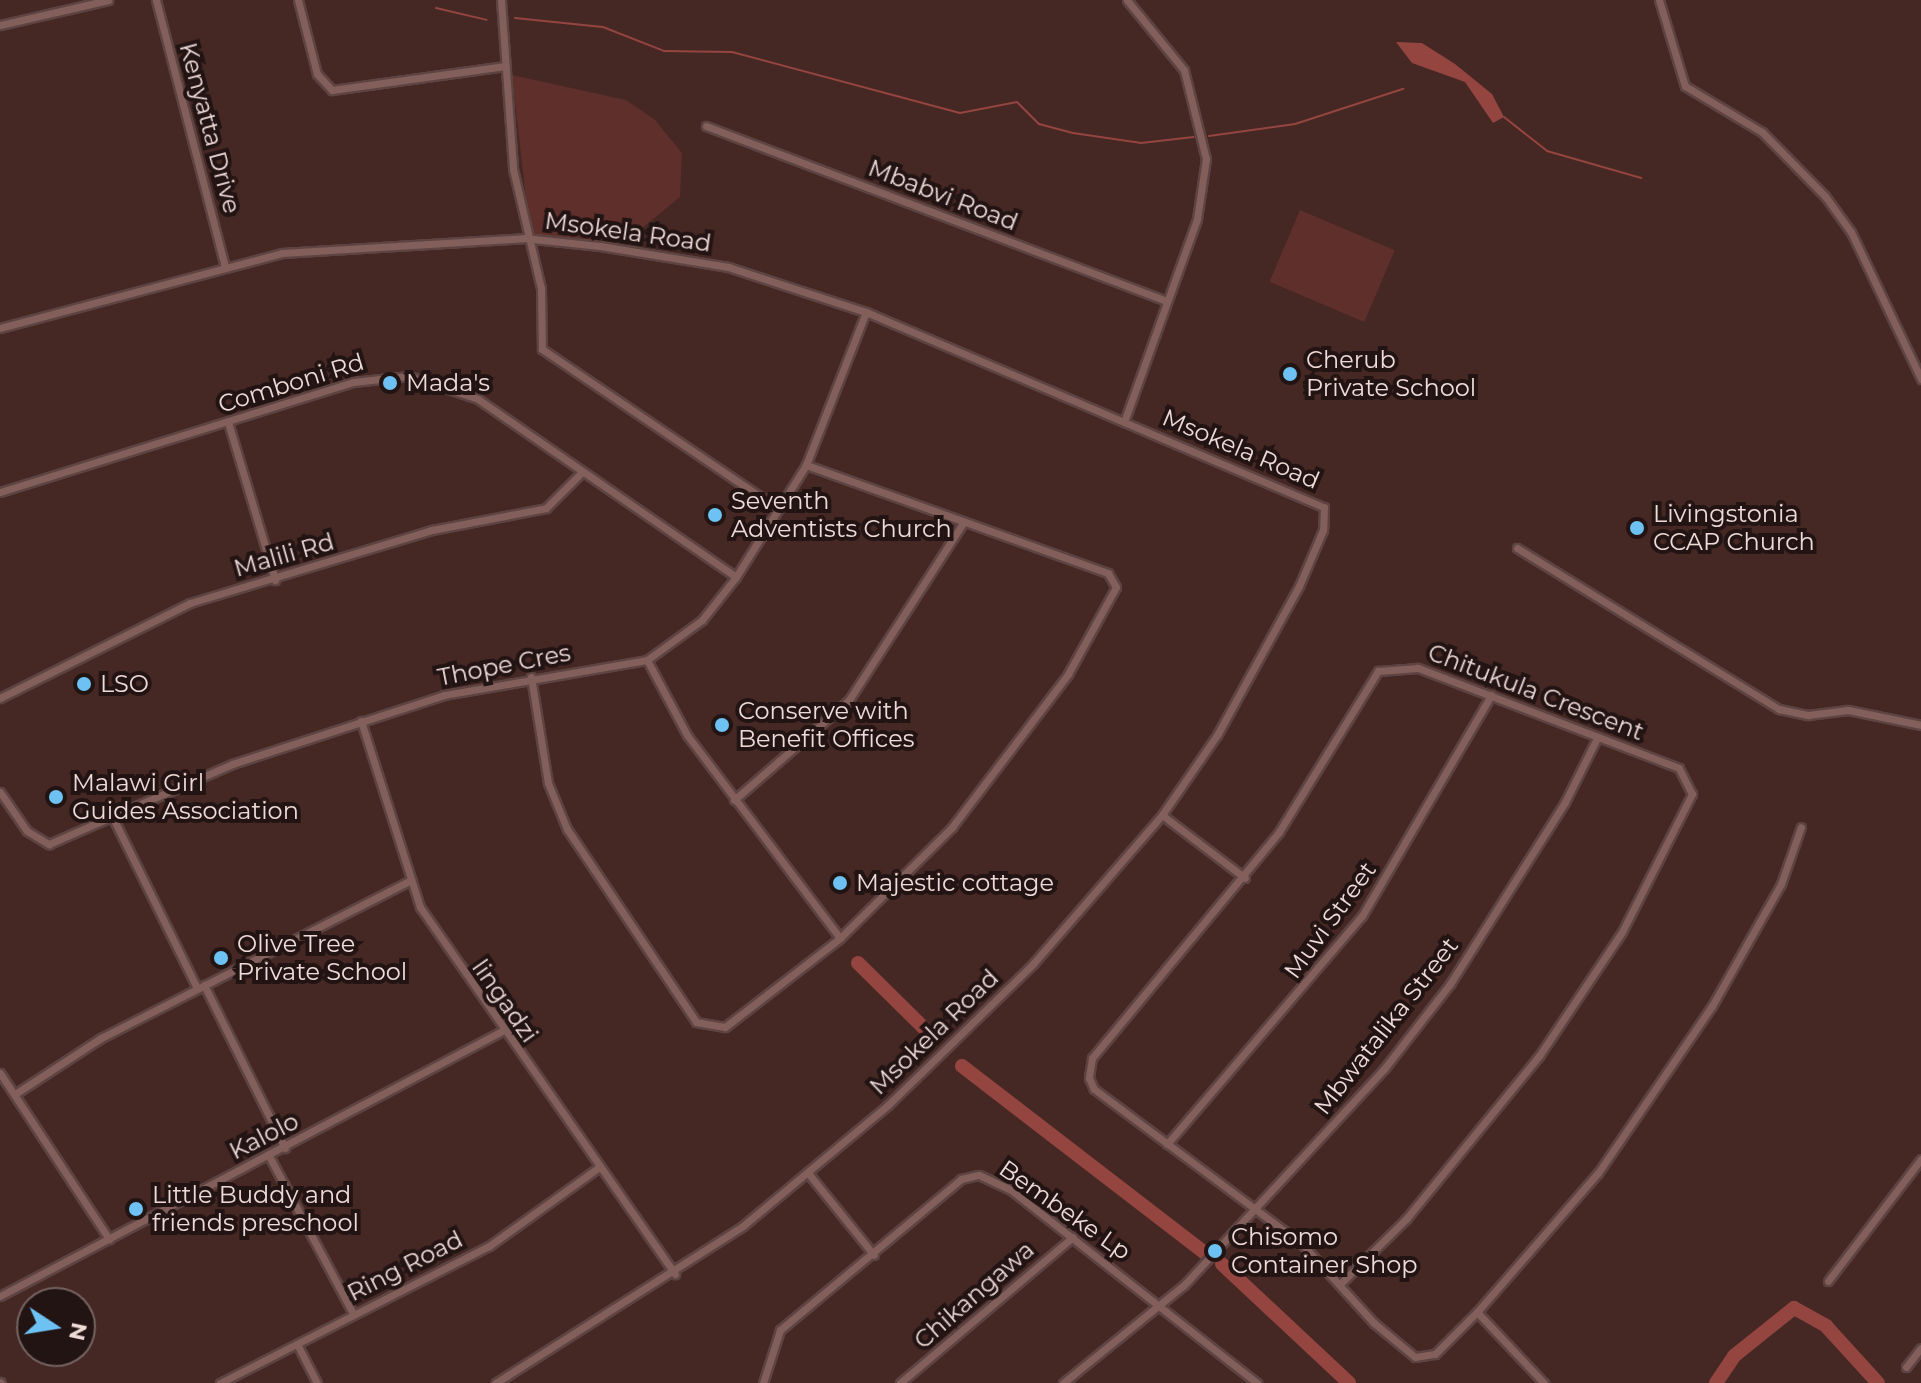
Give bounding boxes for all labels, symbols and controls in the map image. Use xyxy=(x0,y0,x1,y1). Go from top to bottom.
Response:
street label: Kenyatta Drive xyxy=(173,40,247,216)
street label: Mbabvi Road xyxy=(864,153,1022,237)
street label: Msokela Road xyxy=(543,206,713,258)
place label: Cherub Private School xyxy=(1306,346,1476,402)
street label: Comboni Rd xyxy=(215,347,367,419)
marker: Cherub Private School xyxy=(1281,365,1299,383)
place label: Mada's xyxy=(406,369,490,397)
marker: Mada's xyxy=(381,374,399,392)
street label: Msokela Road xyxy=(1158,403,1324,495)
place label: Seventh Adventists Church xyxy=(731,487,952,543)
place label: Livingstonia CCAP Church xyxy=(1653,500,1815,556)
marker: Seventh Adventists Church xyxy=(706,506,724,524)
marker: Livingstonia CCAP Church xyxy=(1628,519,1646,537)
street label: Malili Rd xyxy=(231,527,337,583)
street label: Thope Cres xyxy=(435,638,573,692)
street label: Chitukula Crescent xyxy=(1424,638,1648,746)
place label: LSO xyxy=(100,670,149,698)
marker: LSO xyxy=(75,675,93,693)
place label: Conserve with Benefit Offices xyxy=(738,697,914,753)
marker: Conserve with Benefit Offices xyxy=(713,716,731,734)
place label: Malawi Girl Guides Association xyxy=(72,769,299,825)
marker: Malawi Girl Guides Association xyxy=(47,788,65,806)
street label: Muvi Street xyxy=(1278,856,1382,984)
place label: Majestic cottage xyxy=(856,869,1054,897)
marker: Majestic cottage xyxy=(831,874,849,892)
place label: Olive Tree Private School xyxy=(237,930,407,986)
street label: Mbwatalika Street xyxy=(1308,932,1464,1120)
marker: Olive Tree Private School xyxy=(212,949,230,967)
street label: lingadzi xyxy=(466,954,544,1048)
street label: Msokela Road xyxy=(864,963,1004,1101)
street label: Kalolo xyxy=(225,1106,303,1166)
street label: Bembeke Lp xyxy=(994,1154,1136,1266)
place label: Little Buddy and friends preschool xyxy=(152,1181,359,1237)
marker: Little Buddy and friends preschool xyxy=(127,1200,145,1218)
place label: Chisomo Container Shop xyxy=(1231,1223,1418,1279)
street label: Ring Road xyxy=(343,1225,467,1307)
street label: Chikangawa xyxy=(908,1235,1040,1355)
marker: Chisomo Container Shop xyxy=(1206,1242,1224,1260)
north arrow xyxy=(16,1287,96,1367)
text: N xyxy=(63,1320,93,1343)

